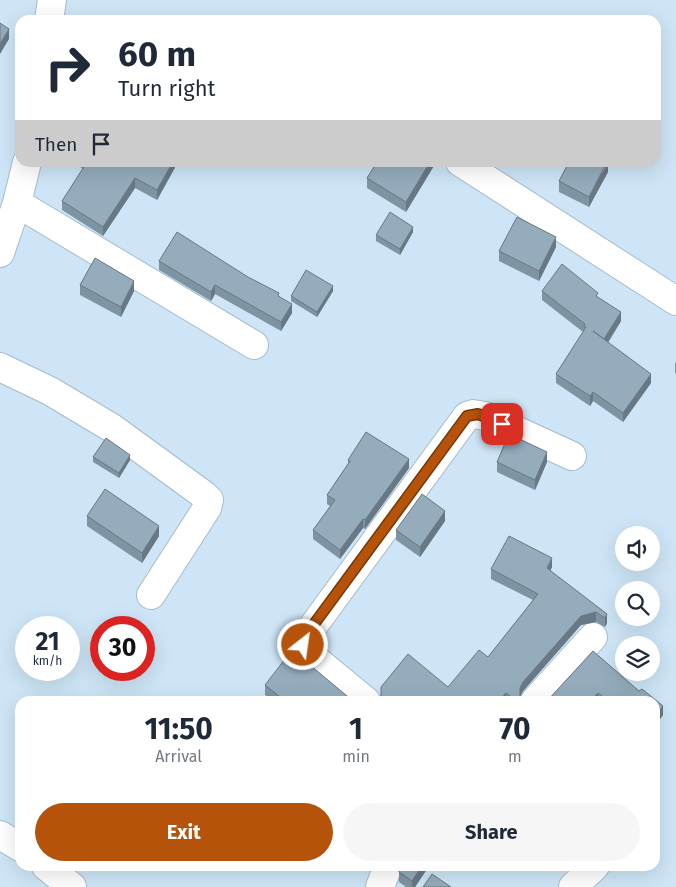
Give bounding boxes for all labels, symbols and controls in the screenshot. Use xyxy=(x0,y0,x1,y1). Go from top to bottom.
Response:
text: 60 m xyxy=(118,33,196,75)
icon: right xyxy=(35,35,100,100)
text: Turn right xyxy=(118,75,215,102)
icon: arrive xyxy=(87,130,115,158)
text: Then xyxy=(35,133,77,156)
pin xyxy=(481,403,523,445)
icon: arrive xyxy=(488,410,516,438)
map controls xyxy=(615,526,660,681)
button: sound xyxy=(615,526,660,571)
button: search xyxy=(615,581,660,626)
speed limit sign: 30 xyxy=(90,616,155,681)
position arrow xyxy=(276,618,328,670)
text: 21 xyxy=(36,627,59,657)
button: layers xyxy=(615,636,660,681)
text: km/h xyxy=(33,654,62,668)
text: 11:50 xyxy=(144,711,213,747)
text: 1 xyxy=(349,711,363,747)
text: 70 xyxy=(499,711,531,747)
text: Arrival xyxy=(155,747,202,766)
text: min xyxy=(342,747,370,766)
text: m xyxy=(508,747,522,766)
button: Exit xyxy=(35,803,333,861)
button: Share xyxy=(343,803,640,861)

